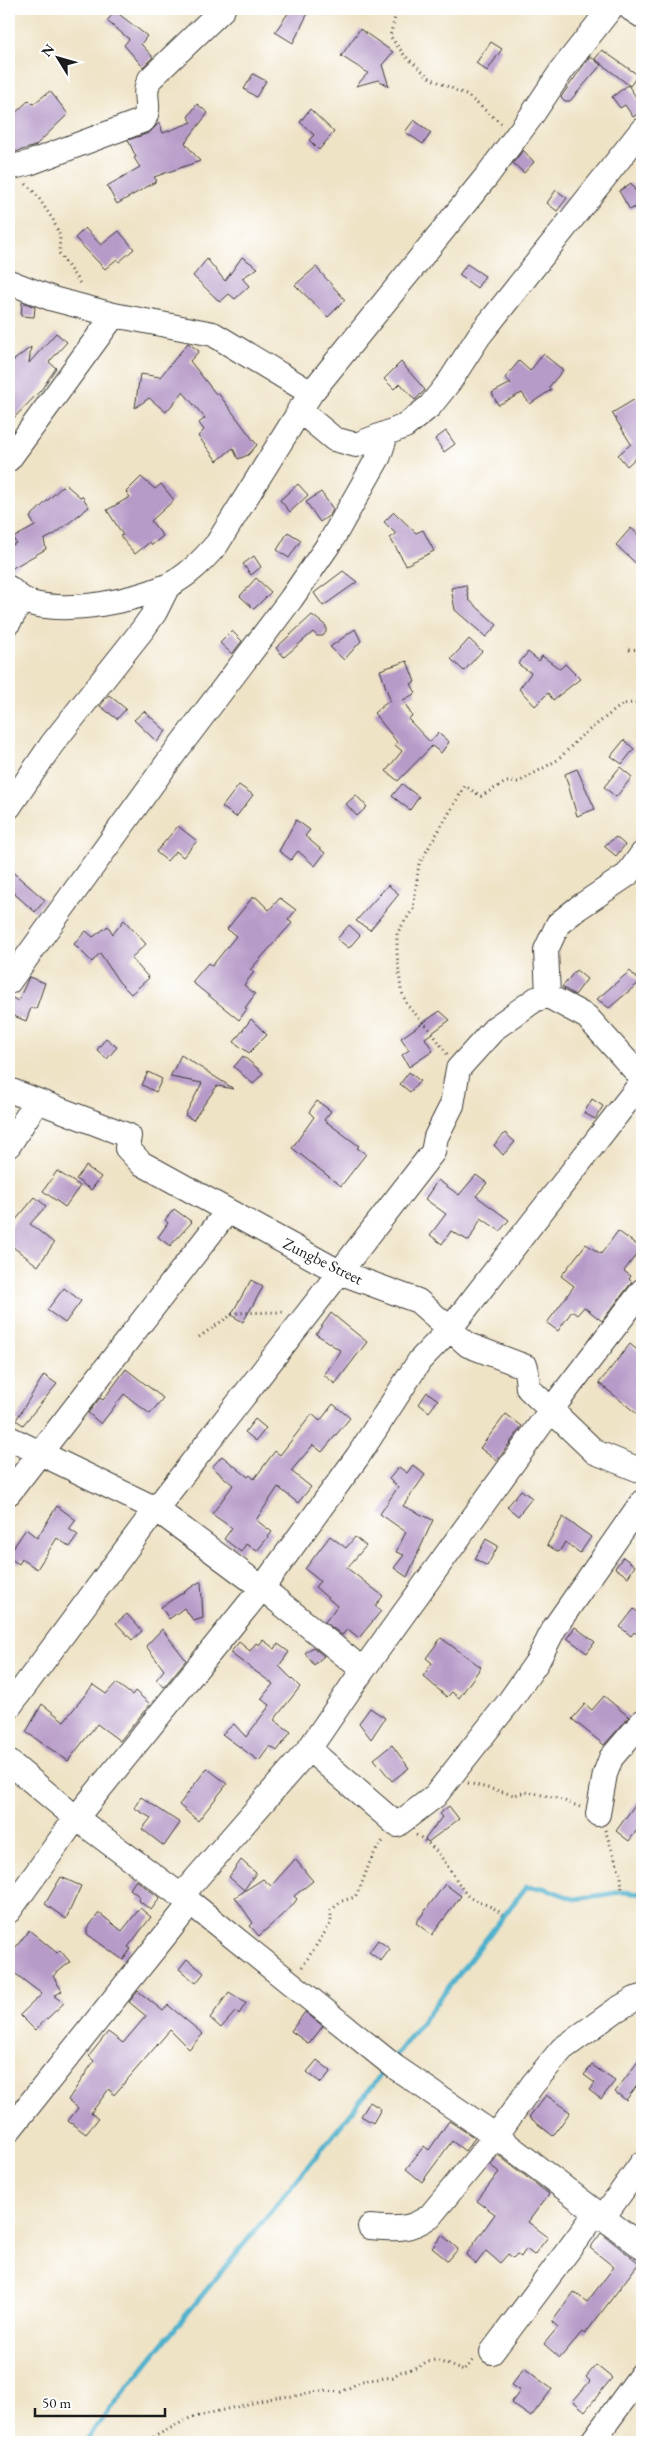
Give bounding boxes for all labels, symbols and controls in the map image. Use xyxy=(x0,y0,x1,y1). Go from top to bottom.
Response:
north arrow xyxy=(32,32,82,82)
text: N xyxy=(37,40,59,60)
street label: Zungbe Street xyxy=(280,1233,366,1289)
scale bar xyxy=(35,2386,165,2418)
text: 50 m xyxy=(42,2393,71,2412)

